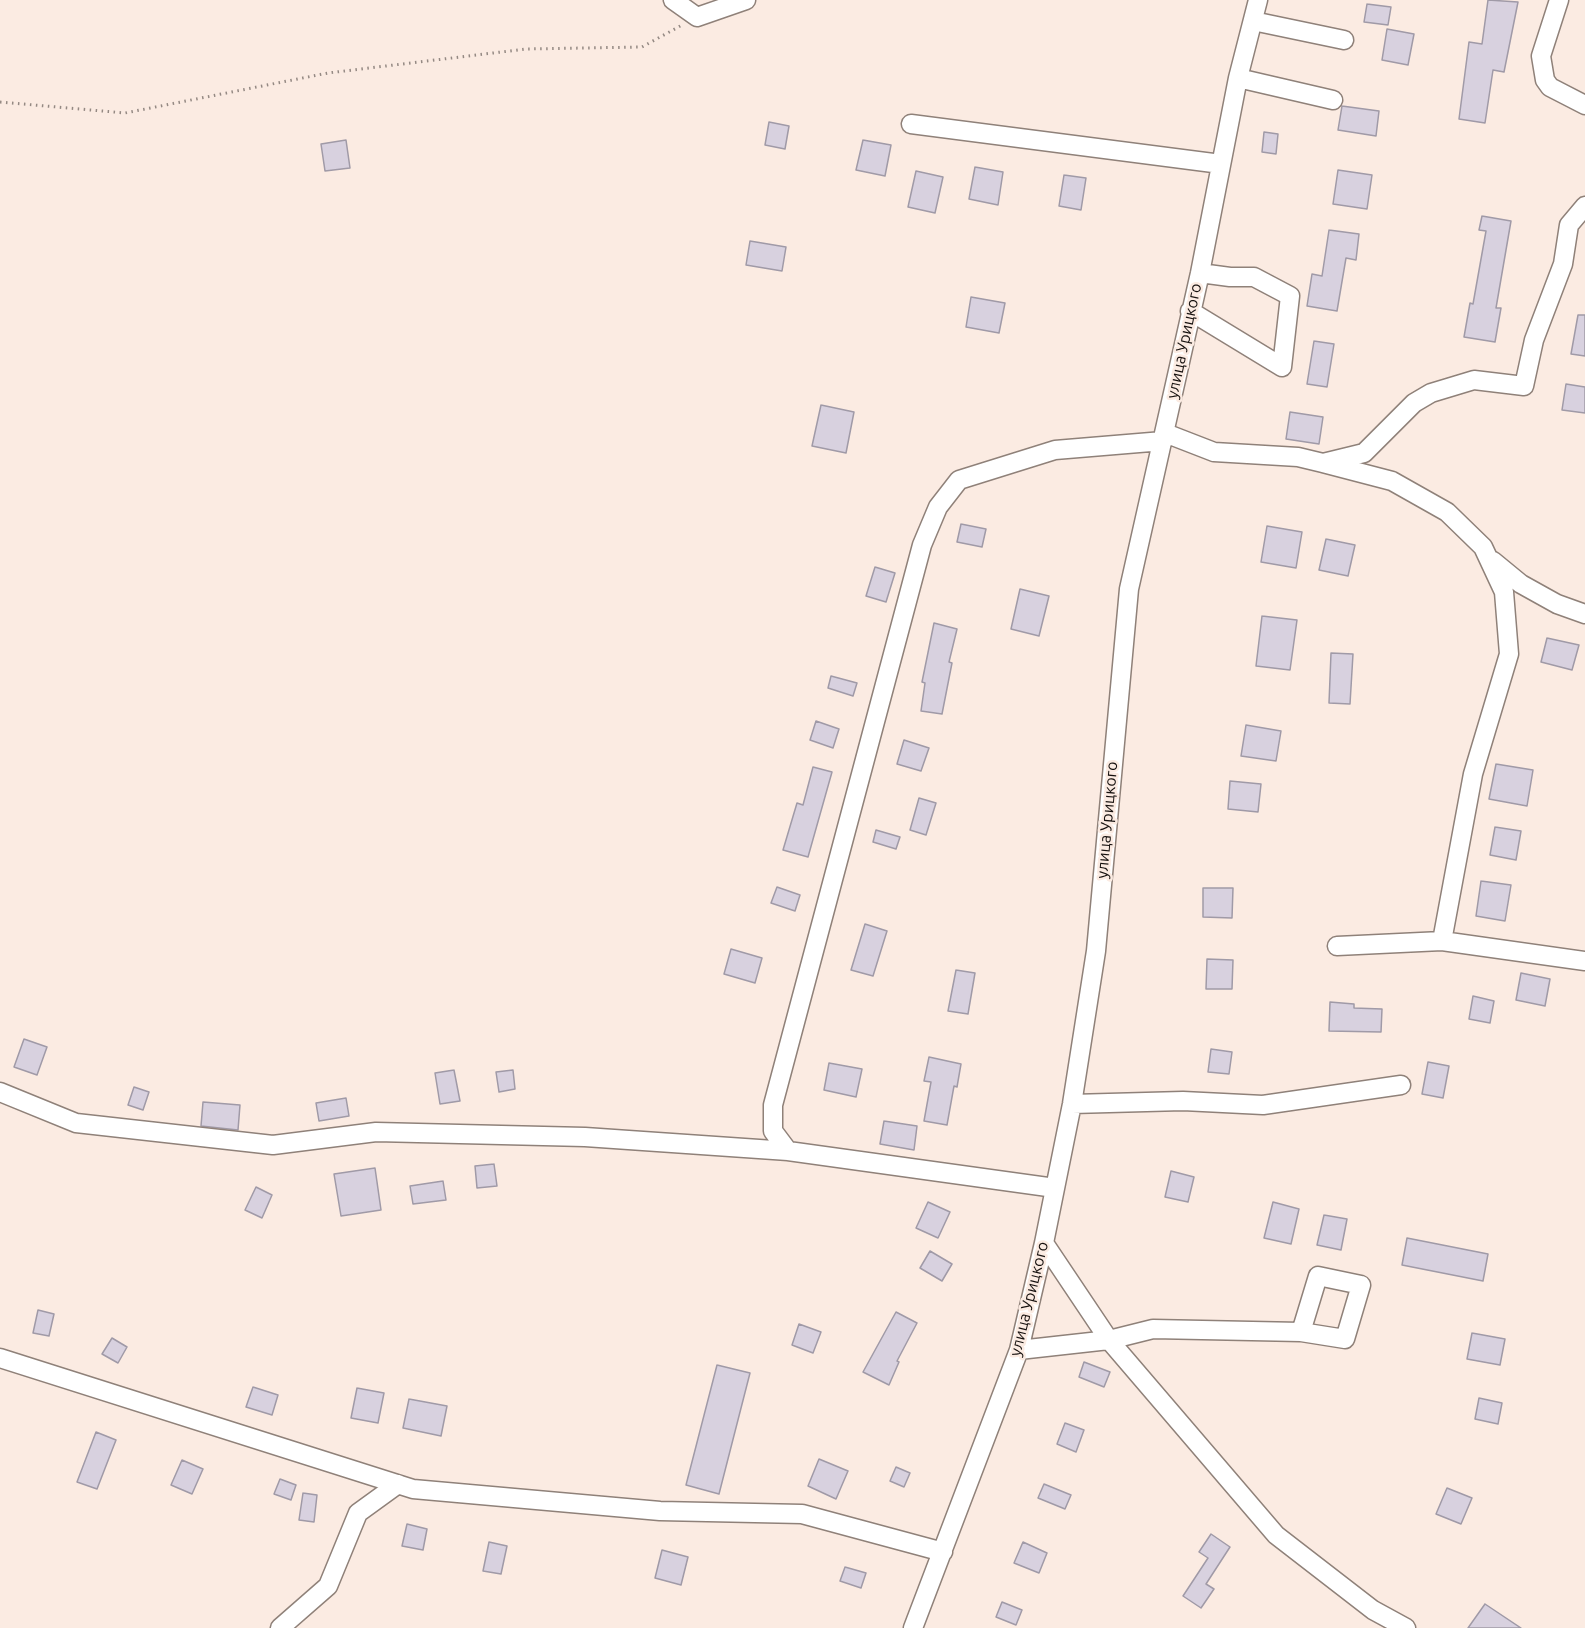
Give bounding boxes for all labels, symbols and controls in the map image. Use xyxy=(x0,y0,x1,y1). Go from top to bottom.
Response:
street label: улица Урицкого xyxy=(1162,282,1206,400)
street label: улица Урицкого xyxy=(1092,761,1122,879)
street label: улица Урицкого xyxy=(1005,1240,1053,1358)

